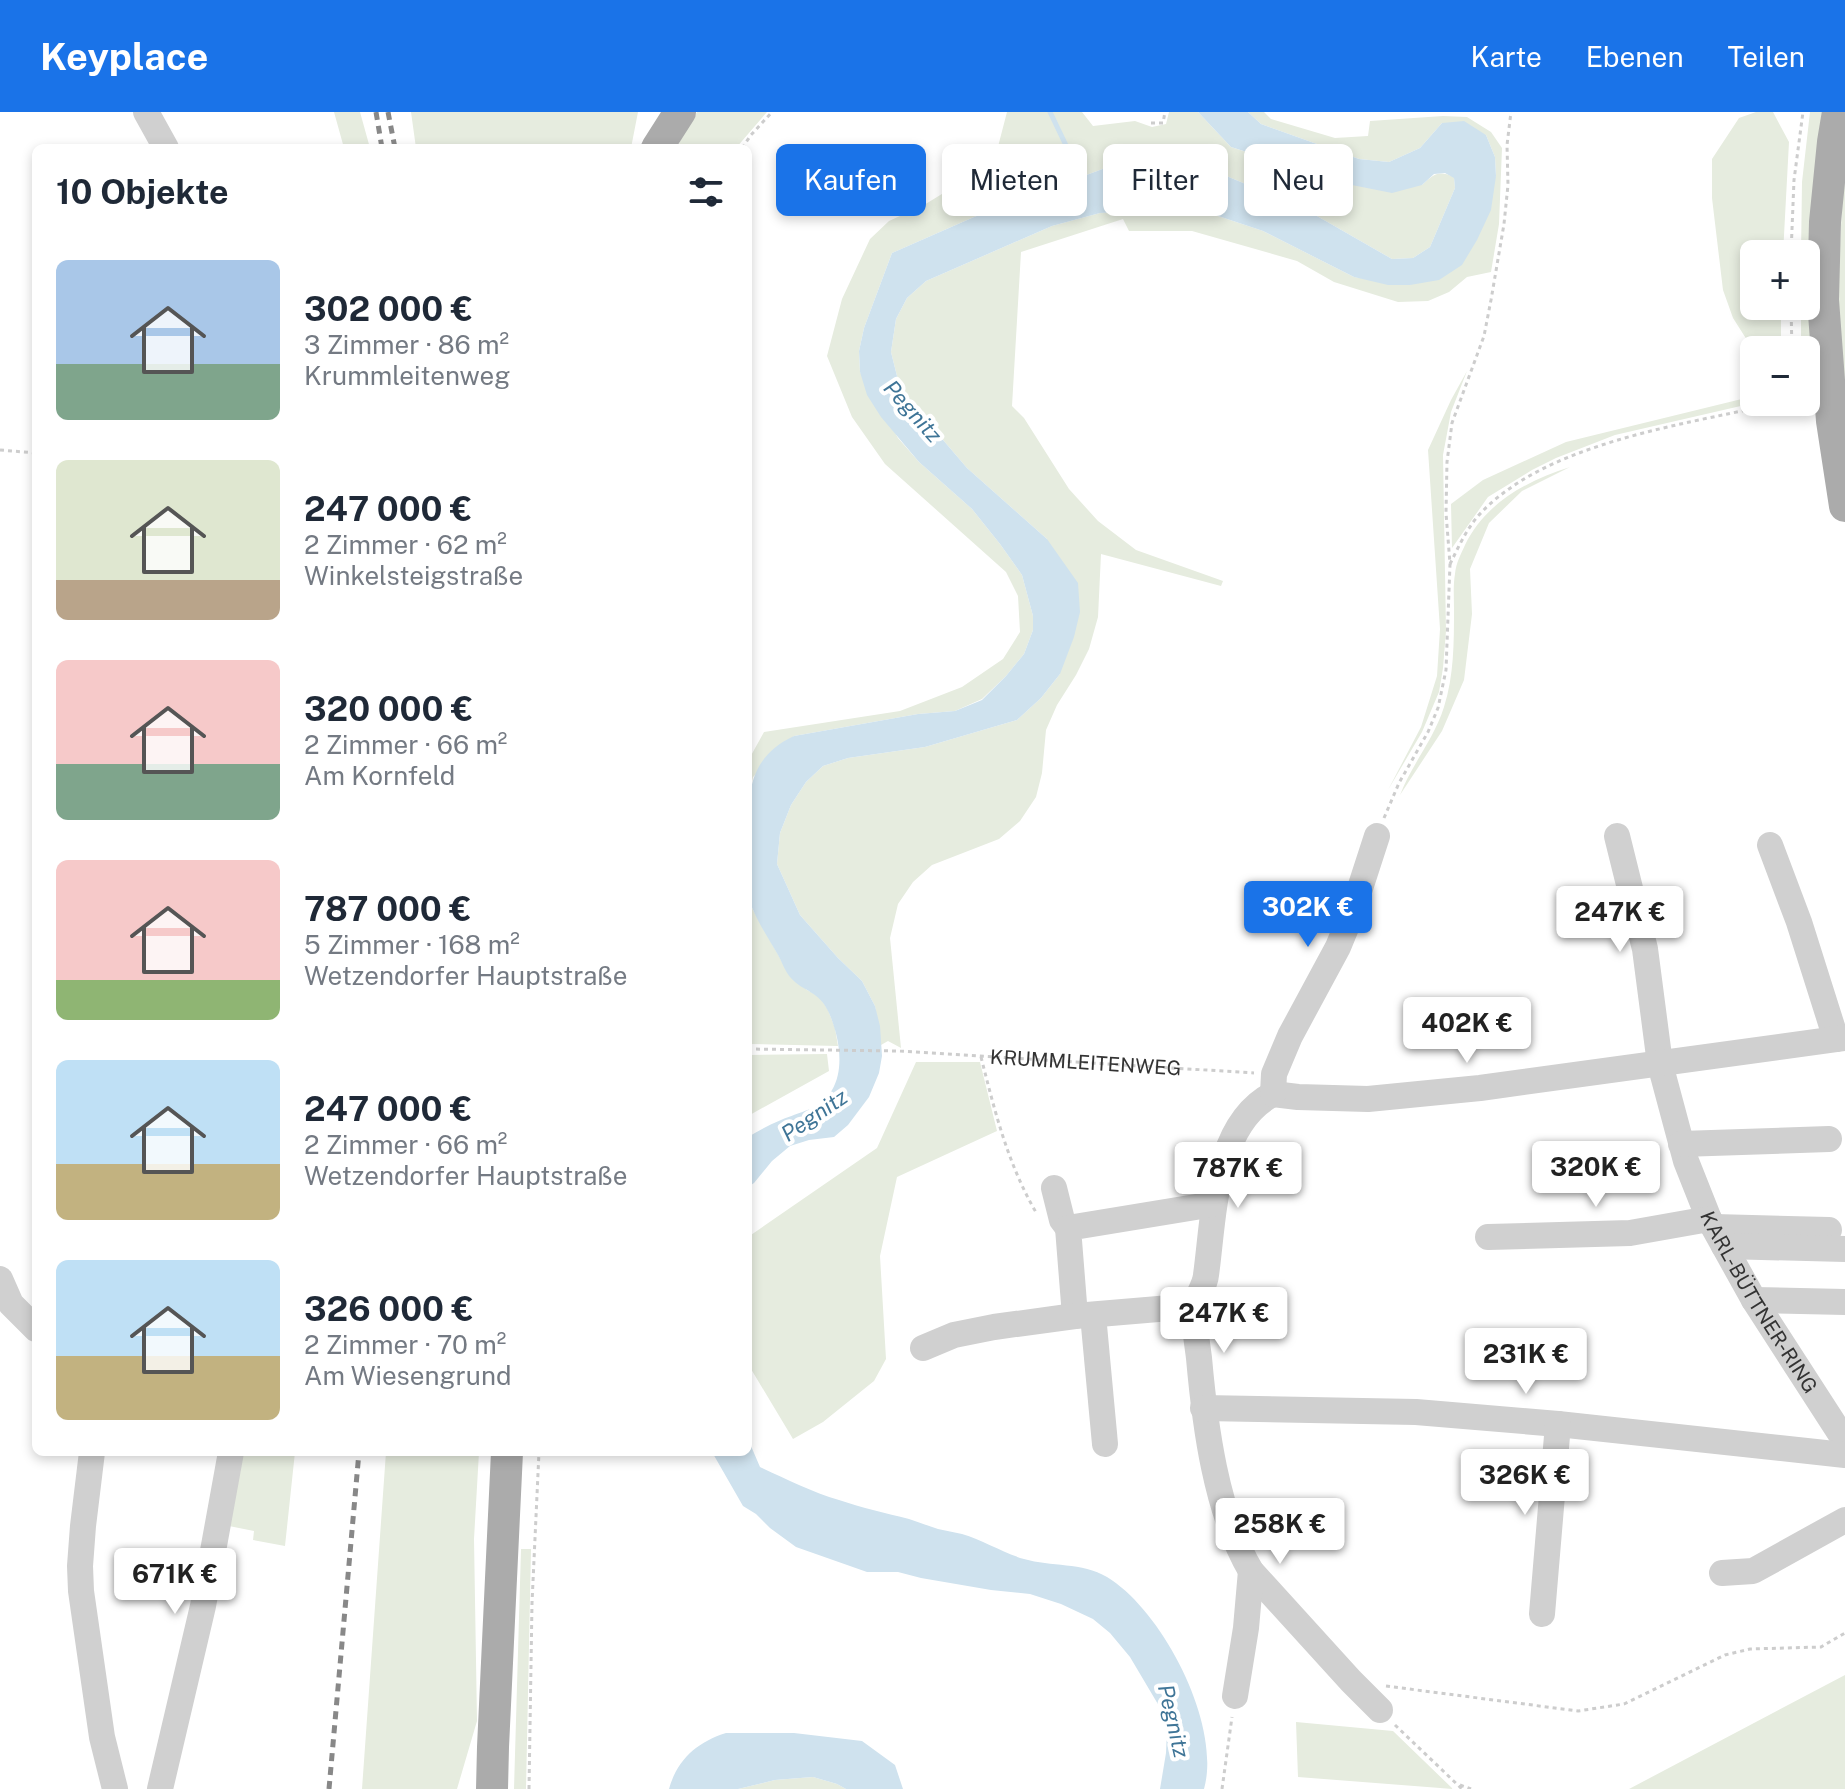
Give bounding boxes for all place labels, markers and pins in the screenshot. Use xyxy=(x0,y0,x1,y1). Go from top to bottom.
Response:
pin: 302K € xyxy=(1243,881,1373,949)
pin: 247K € xyxy=(1555,886,1685,954)
pin: 402K € xyxy=(1402,997,1532,1065)
pin: 320K € xyxy=(1531,1141,1661,1209)
pin: 787K € xyxy=(1173,1142,1303,1210)
pin: 247K € xyxy=(1159,1287,1289,1355)
pin: 231K € xyxy=(1461,1328,1591,1396)
pin: 326K € xyxy=(1460,1449,1590,1517)
pin: 258K € xyxy=(1215,1498,1345,1566)
pin: 671K € xyxy=(110,1548,240,1616)

